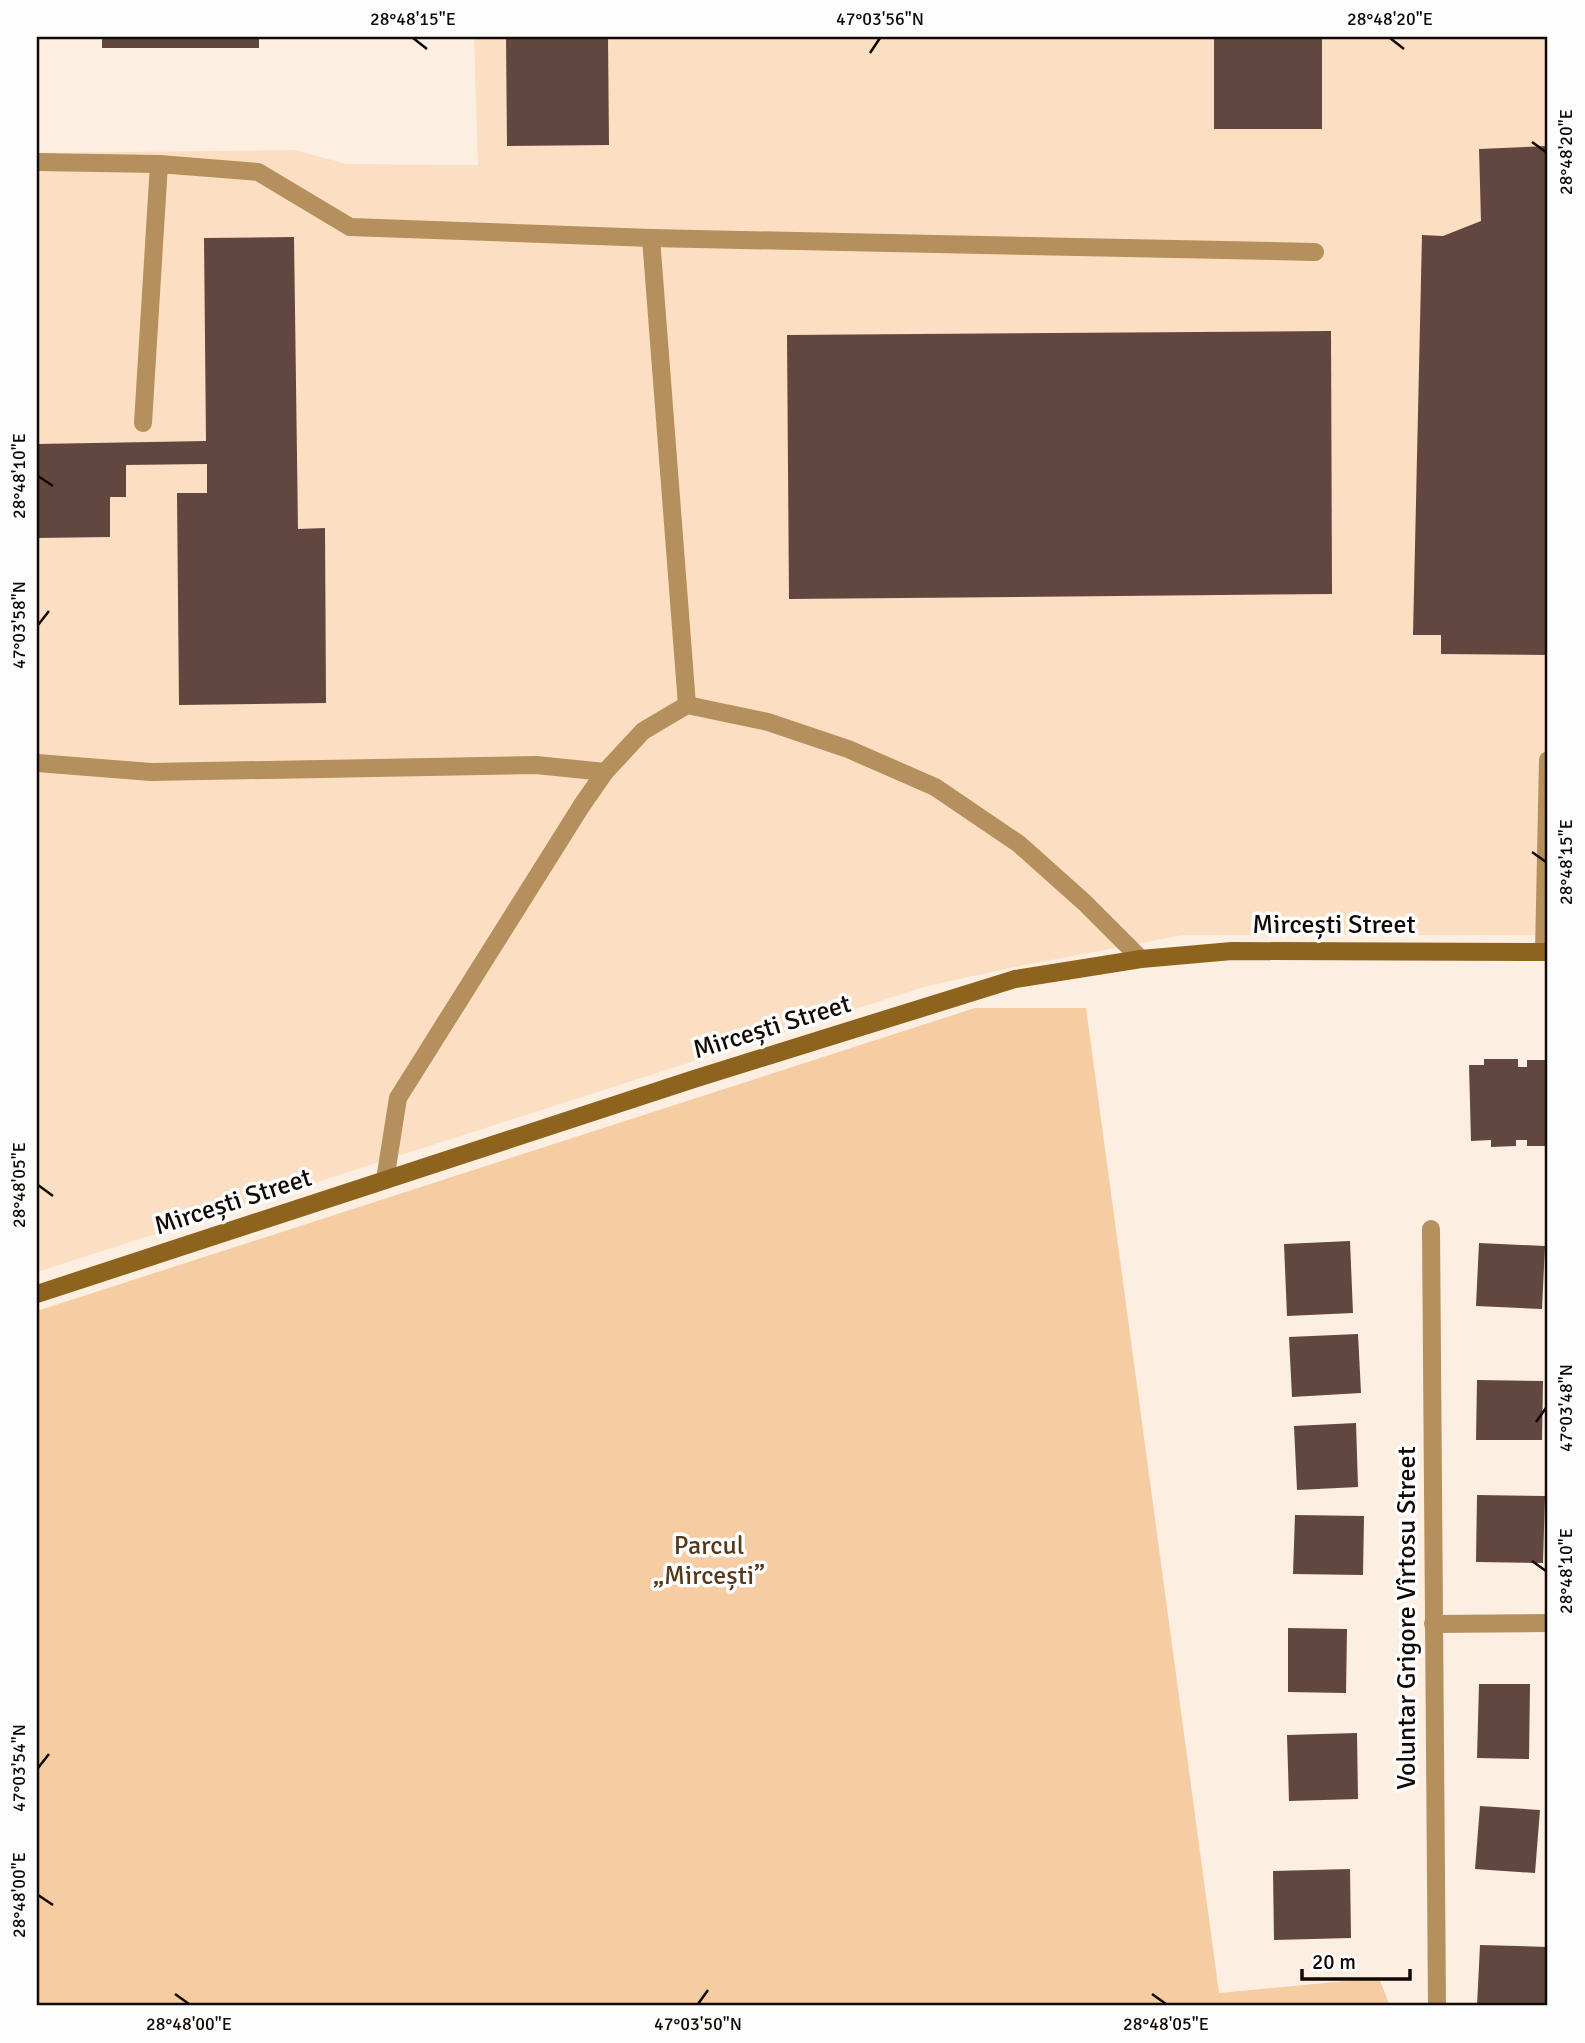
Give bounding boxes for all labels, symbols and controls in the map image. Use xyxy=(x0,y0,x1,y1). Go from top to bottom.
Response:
text: 28°48'15"E xyxy=(370,8,456,30)
text: 47°03'56"N xyxy=(836,8,924,30)
text: 28°48'20"E xyxy=(1347,8,1433,30)
text: 28°48'20"E xyxy=(1555,109,1577,195)
text: 28°48'10"E xyxy=(8,433,30,519)
text: 47°03'58"N xyxy=(8,581,30,669)
text: 28°48'15"E xyxy=(1555,819,1577,905)
street label: Mircești Street xyxy=(1252,909,1416,941)
street label: Mircești Street xyxy=(689,988,855,1066)
text: 28°48'05"E xyxy=(8,1142,30,1228)
street label: Mircești Street xyxy=(150,1162,316,1242)
text: 47°03'48"N xyxy=(1555,1364,1577,1452)
street label: Voluntar Grigore Vîrtosu Street xyxy=(1391,1446,1423,1790)
text: 28°48'10"E xyxy=(1555,1528,1577,1614)
park label: Parcul „Mircești” xyxy=(653,1530,765,1592)
text: 47°03'54"N xyxy=(8,1724,30,1812)
text: 28°48'00"E xyxy=(8,1852,30,1938)
scale bar xyxy=(1302,1938,1410,1982)
text: 20 m xyxy=(1312,1949,1356,1975)
text: 28°48'00"E xyxy=(146,2013,232,2035)
text: 47°03'50"N xyxy=(654,2013,742,2035)
text: 28°48'05"E xyxy=(1123,2013,1209,2035)

